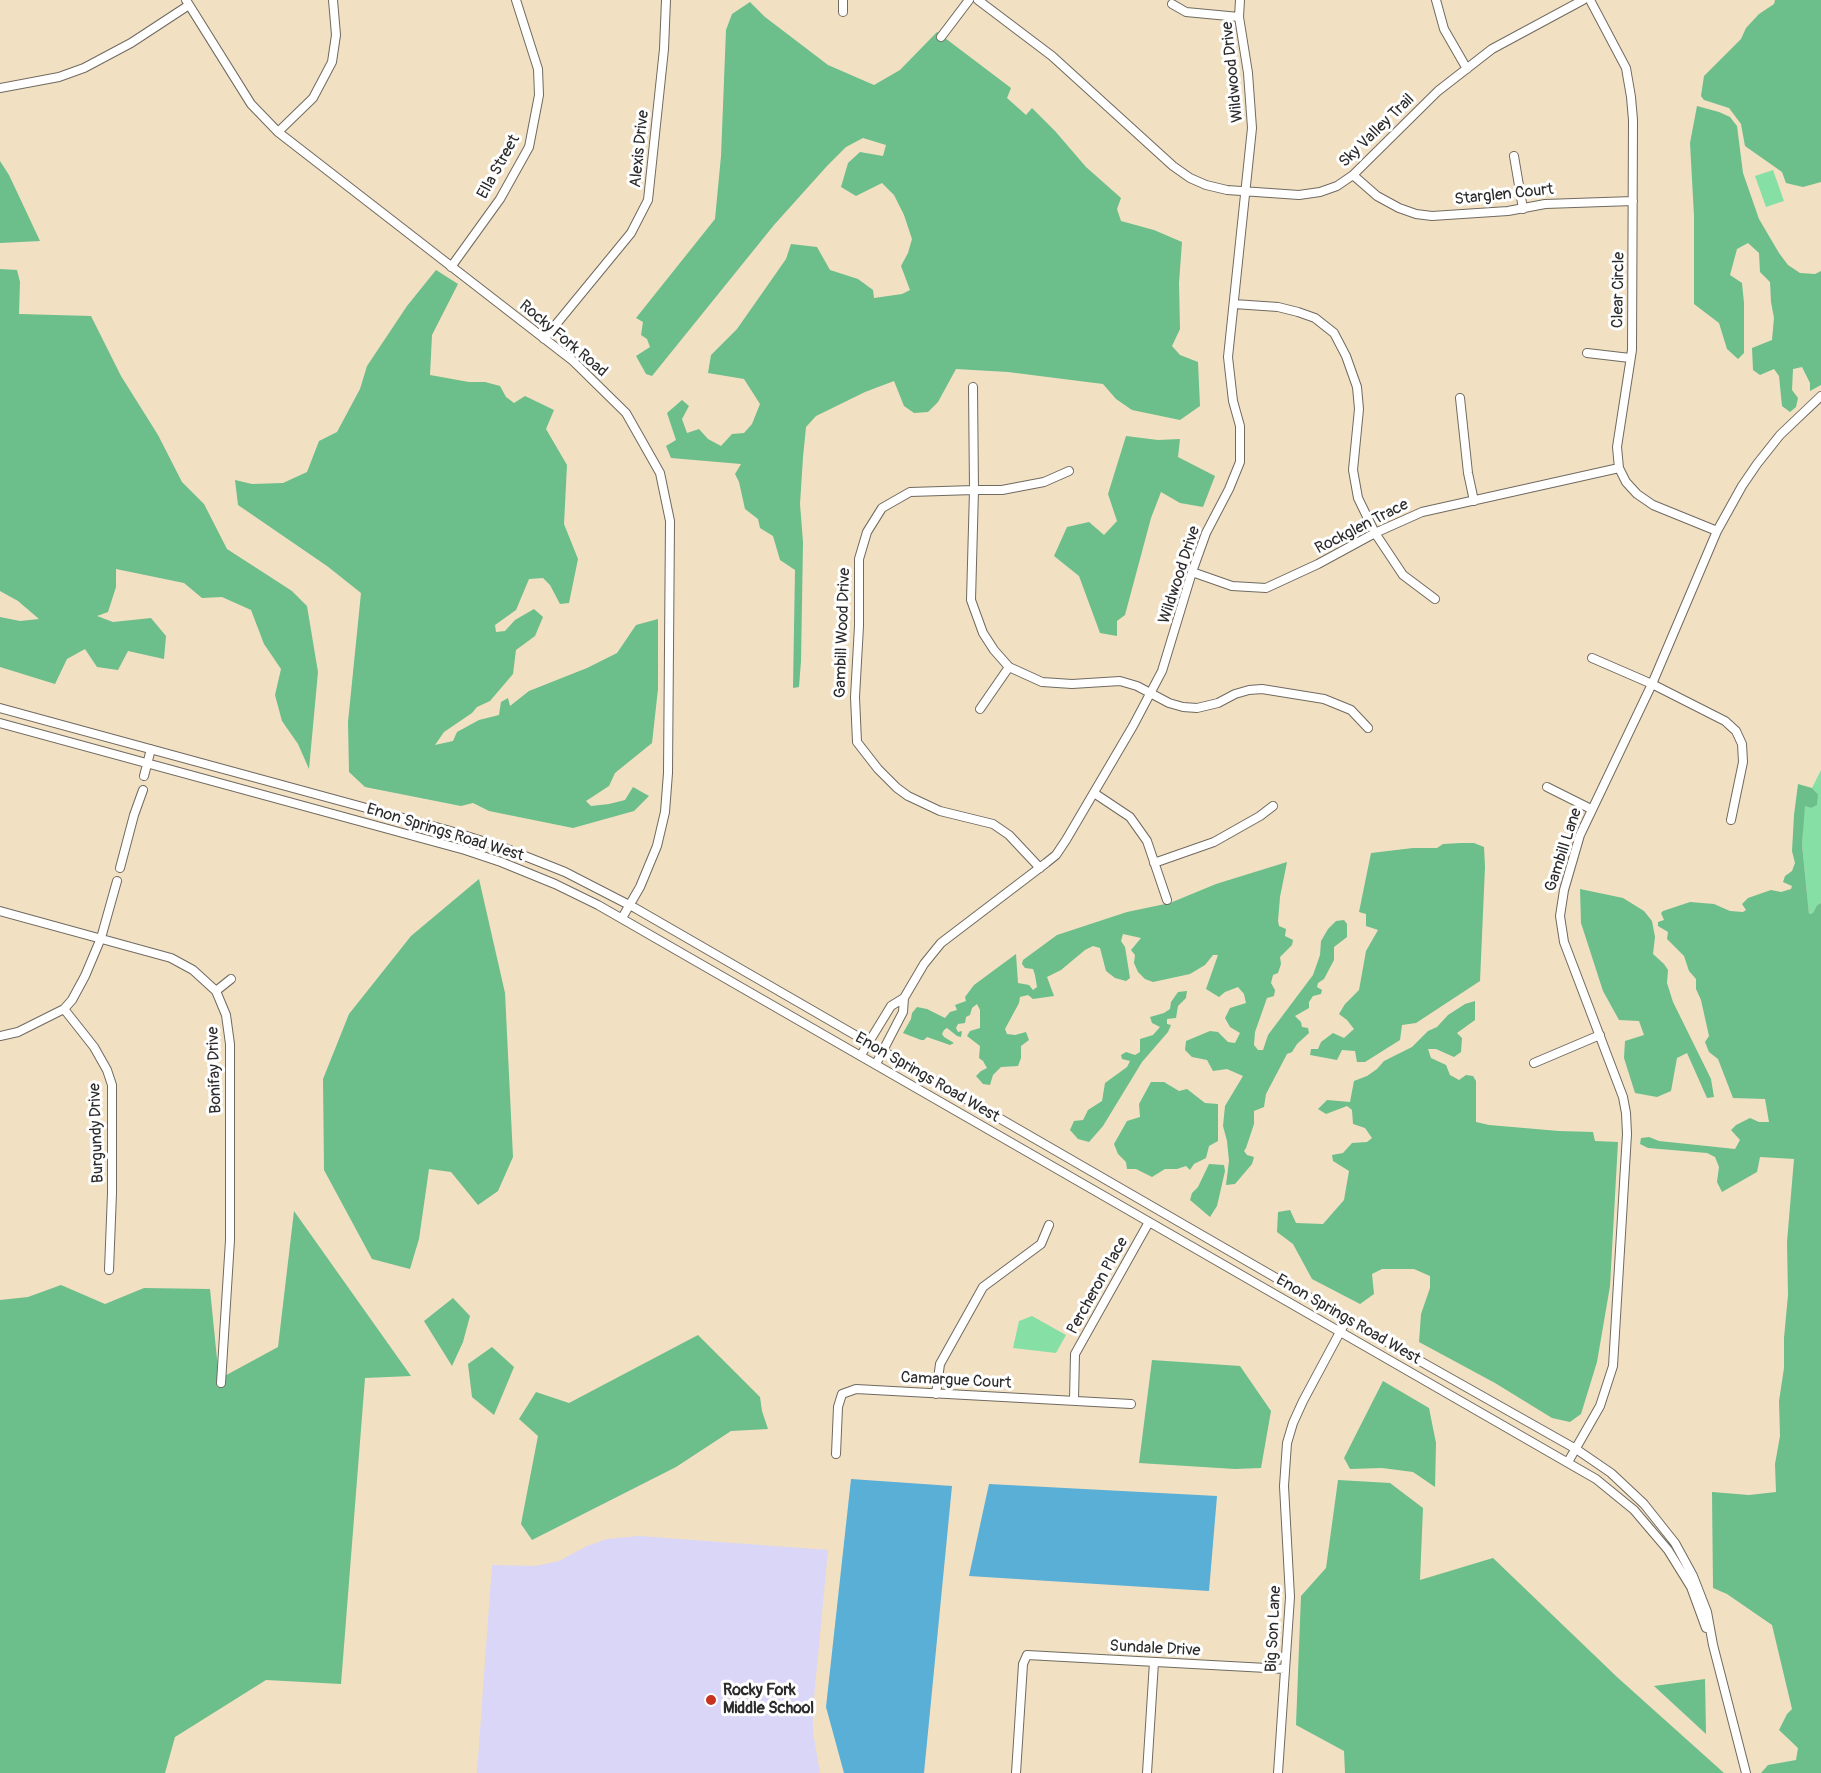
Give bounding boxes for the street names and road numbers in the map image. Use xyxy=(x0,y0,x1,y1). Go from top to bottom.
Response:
street label: Wildwood Drive xyxy=(1218,20,1248,124)
street label: Sky Valley Trail xyxy=(1335,90,1419,172)
street label: Alexis Drive xyxy=(626,109,654,189)
street label: Ella Street xyxy=(474,132,524,202)
street label: Starglen Court xyxy=(1453,180,1555,210)
street label: Clear Circle xyxy=(1609,252,1629,328)
street label: Rocky Fork Road xyxy=(515,296,611,382)
street label: Rockglen Trace xyxy=(1312,495,1412,559)
street label: Wildwood Drive xyxy=(1155,524,1205,626)
street label: Gambill Wood Drive xyxy=(831,568,855,698)
street label: Enon Springs Road West xyxy=(364,800,526,866)
street label: Gambill Lane xyxy=(1541,806,1587,894)
street label: Bonifay Drive xyxy=(204,1026,226,1114)
street label: Enon Springs Road West xyxy=(851,1029,1003,1127)
street label: Burgundy Drive xyxy=(86,1083,108,1183)
street label: Percheron Place xyxy=(1063,1234,1133,1338)
street label: Enon Springs Road West xyxy=(1272,1271,1424,1369)
street label: Camargue Court xyxy=(900,1369,1012,1393)
street label: Big Son Lane xyxy=(1262,1585,1286,1673)
street label: Sundale Drive xyxy=(1109,1637,1201,1661)

